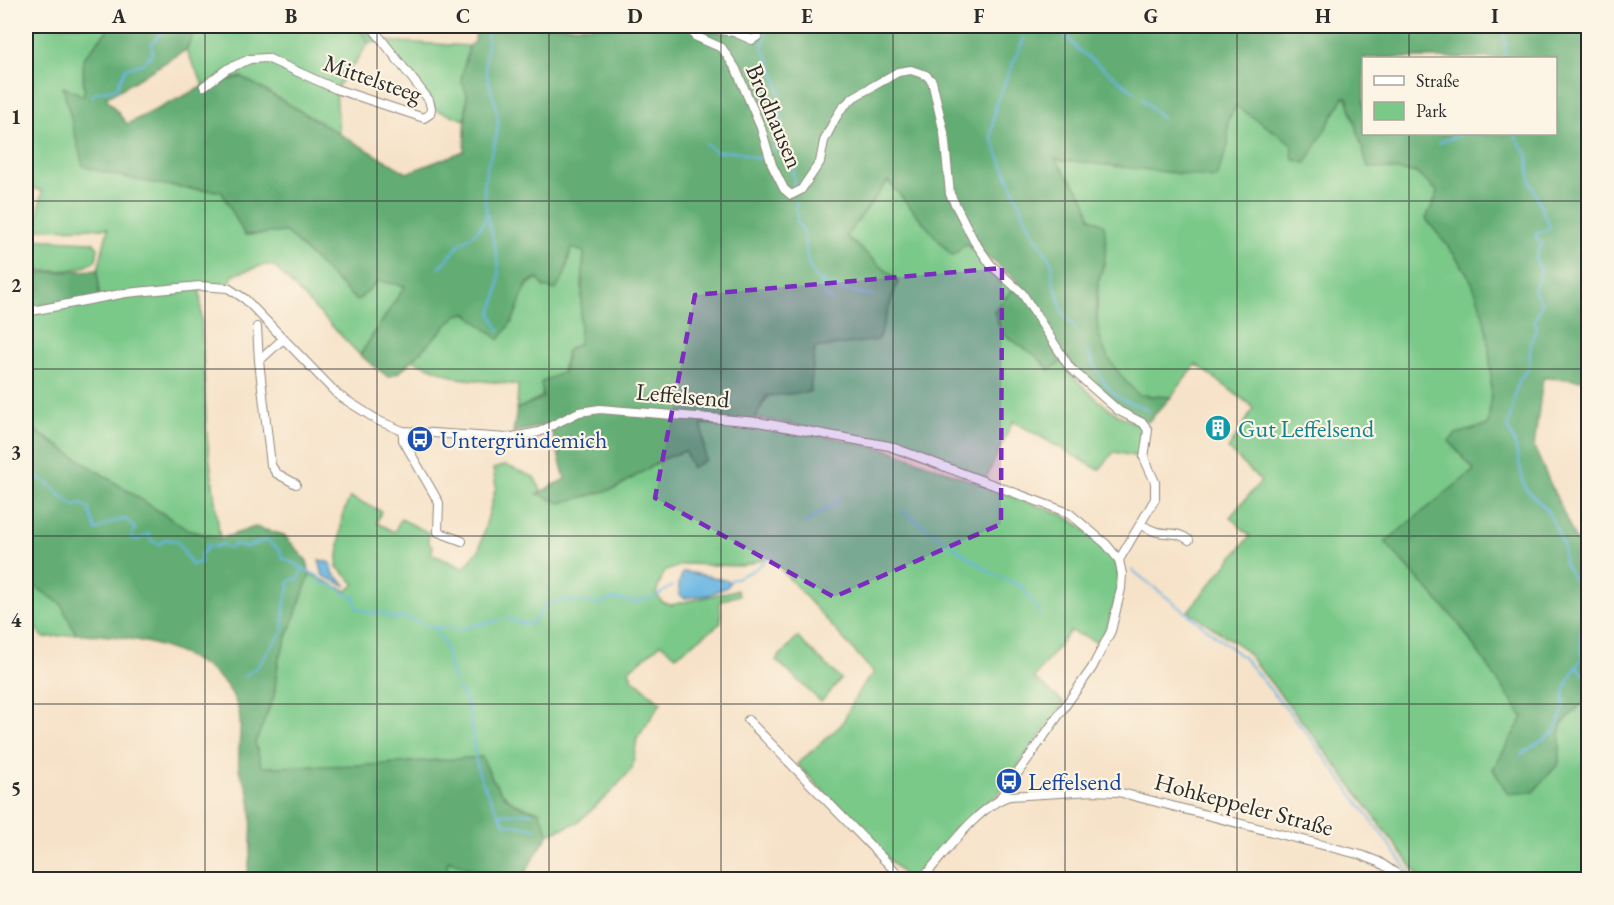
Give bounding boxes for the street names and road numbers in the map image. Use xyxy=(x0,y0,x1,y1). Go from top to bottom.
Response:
street label: Mittelsteeg xyxy=(320,47,427,109)
street label: Brodhausen xyxy=(739,59,811,173)
street label: Leffelsend xyxy=(635,375,732,415)
street label: Hohkeppeler Straße xyxy=(1151,765,1337,843)

